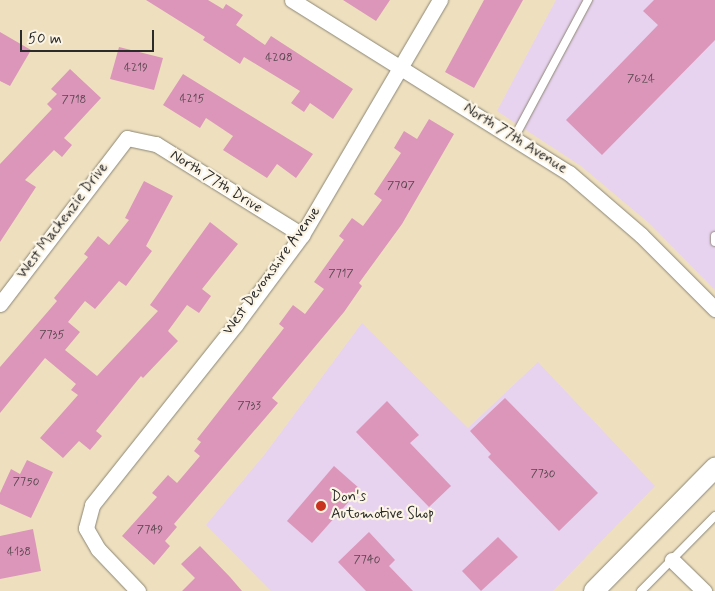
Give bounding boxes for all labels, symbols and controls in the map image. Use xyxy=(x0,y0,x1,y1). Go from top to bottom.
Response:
scale bar xyxy=(22,20,156,52)
text: 50 m xyxy=(28,29,62,49)
house number: 4208 xyxy=(265,52,293,66)
house number: 4219 xyxy=(124,62,148,76)
house number: 7624 xyxy=(627,73,655,87)
house number: 4215 xyxy=(179,93,205,107)
house number: 7718 xyxy=(62,94,86,108)
street label: North 77th Avenue xyxy=(460,100,570,178)
street label: North 77th Drive xyxy=(167,146,265,218)
street label: West Mackenzie Drive xyxy=(14,160,112,282)
house number: 7707 xyxy=(387,180,415,194)
street label: West Devonshire Avenue xyxy=(219,202,325,340)
house number: 7717 xyxy=(328,268,354,282)
house number: 7735 xyxy=(39,329,65,343)
house number: 7733 xyxy=(237,400,261,414)
house number: 7730 xyxy=(531,468,555,482)
house number: 7750 xyxy=(13,476,39,490)
place label: Don's Automotive Shop xyxy=(331,488,435,523)
marker: Don's Automotive Shop xyxy=(315,500,327,512)
house number: 7749 xyxy=(137,524,163,538)
house number: 4138 xyxy=(7,546,31,560)
house number: 7740 xyxy=(353,554,381,568)

